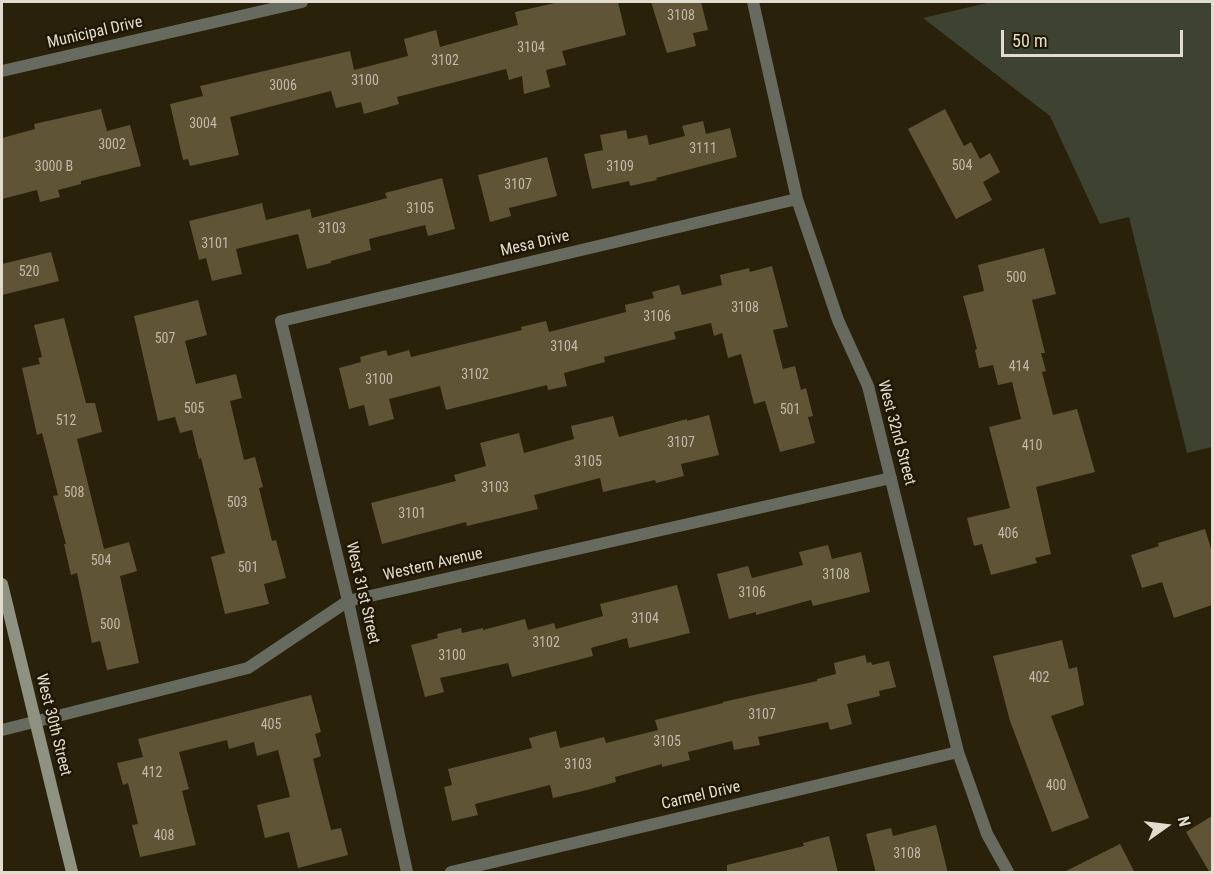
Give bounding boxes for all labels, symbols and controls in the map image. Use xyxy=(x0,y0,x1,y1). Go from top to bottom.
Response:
house number: 3108 xyxy=(667,8,695,24)
street label: Municipal Drive xyxy=(46,13,144,53)
scale bar xyxy=(1004,18,1186,56)
text: 50 m xyxy=(1012,30,1047,51)
house number: 3104 xyxy=(517,40,545,56)
house number: 3102 xyxy=(431,53,459,69)
house number: 3100 xyxy=(351,73,379,89)
house number: 3006 xyxy=(269,78,297,94)
house number: 3004 xyxy=(189,116,217,132)
house number: 3002 xyxy=(98,137,126,153)
house number: 3111 xyxy=(689,141,717,157)
house number: 504 xyxy=(952,158,972,174)
house number: 3000 B xyxy=(35,159,73,175)
house number: 3109 xyxy=(606,159,634,175)
house number: 3107 xyxy=(504,177,532,193)
house number: 3105 xyxy=(406,201,434,217)
house number: 3103 xyxy=(318,221,346,237)
street label: Mesa Drive xyxy=(499,227,571,261)
house number: 3101 xyxy=(201,236,229,252)
house number: 520 xyxy=(19,264,39,280)
house number: 500 xyxy=(1006,270,1026,286)
house number: 3108 xyxy=(731,300,759,316)
house number: 3106 xyxy=(643,309,671,325)
house number: 507 xyxy=(155,331,175,347)
house number: 3104 xyxy=(550,339,578,355)
house number: 414 xyxy=(1009,359,1029,375)
house number: 3102 xyxy=(461,367,489,383)
house number: 3100 xyxy=(365,372,393,388)
street label: West 32nd Street xyxy=(873,378,919,488)
house number: 505 xyxy=(184,401,204,417)
house number: 501 xyxy=(780,402,800,418)
house number: 512 xyxy=(56,413,76,429)
house number: 3107 xyxy=(667,435,695,451)
house number: 410 xyxy=(1022,438,1042,454)
house number: 3105 xyxy=(574,454,602,470)
house number: 3103 xyxy=(481,480,509,496)
house number: 508 xyxy=(64,485,84,501)
house number: 503 xyxy=(227,495,247,511)
house number: 3101 xyxy=(398,506,426,522)
house number: 406 xyxy=(998,526,1018,542)
street label: West 31st Street xyxy=(341,540,383,646)
street label: Western Avenue xyxy=(381,544,485,586)
house number: 504 xyxy=(91,553,111,569)
house number: 501 xyxy=(238,560,258,576)
house number: 3108 xyxy=(822,567,850,583)
house number: 3106 xyxy=(738,585,766,601)
house number: 3104 xyxy=(631,611,659,627)
house number: 500 xyxy=(100,617,120,633)
house number: 3102 xyxy=(532,635,560,651)
house number: 3100 xyxy=(438,648,466,664)
house number: 402 xyxy=(1029,670,1049,686)
street label: West 30th Street xyxy=(31,672,75,778)
house number: 3107 xyxy=(748,707,776,723)
house number: 405 xyxy=(261,717,281,733)
house number: 3105 xyxy=(653,734,681,750)
house number: 3103 xyxy=(564,757,592,773)
house number: 412 xyxy=(142,765,162,781)
street label: Carmel Drive xyxy=(660,778,742,814)
house number: 400 xyxy=(1046,778,1066,794)
north arrow xyxy=(1136,796,1196,856)
text: N xyxy=(1174,814,1194,829)
house number: 408 xyxy=(154,828,174,844)
house number: 3108 xyxy=(893,846,921,862)

